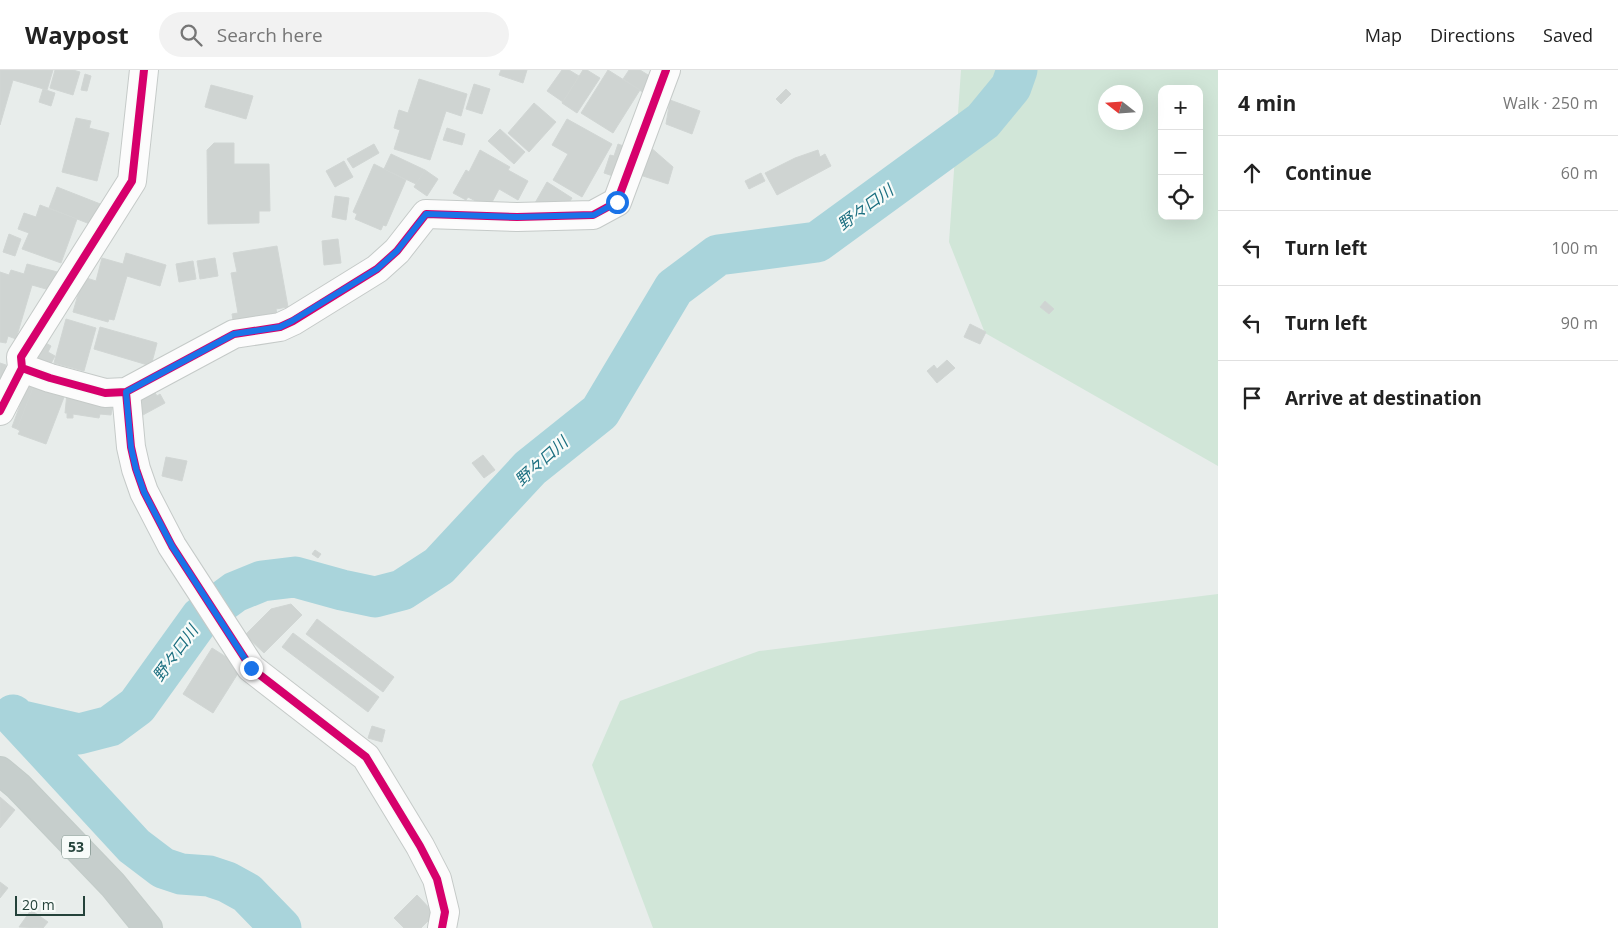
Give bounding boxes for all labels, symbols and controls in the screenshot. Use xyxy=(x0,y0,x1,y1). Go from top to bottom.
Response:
search box xyxy=(159,12,509,57)
text: Waypost xyxy=(25,18,129,51)
icon: search xyxy=(177,21,205,49)
text: Search here xyxy=(217,22,323,48)
text: Map xyxy=(1365,23,1402,47)
text: Directions xyxy=(1430,23,1515,47)
text: Saved xyxy=(1543,23,1593,47)
north arrow xyxy=(1098,85,1143,130)
map controls xyxy=(1158,85,1203,220)
button: + xyxy=(1158,85,1203,130)
text: 4 min xyxy=(1238,89,1296,117)
text: Walk · 250 m xyxy=(1503,92,1598,114)
button: − xyxy=(1158,130,1203,175)
icon: ahead xyxy=(1238,159,1266,187)
text: Continue xyxy=(1285,160,1372,186)
text: 60 m xyxy=(1561,162,1598,184)
button: locate xyxy=(1158,175,1203,220)
water label: 野々口川 xyxy=(833,178,899,235)
route start xyxy=(606,191,629,214)
icon: left xyxy=(1238,234,1266,262)
text: Turn left xyxy=(1285,235,1367,261)
text: 100 m xyxy=(1552,237,1598,259)
icon: left xyxy=(1238,309,1266,337)
text: Turn left xyxy=(1285,310,1367,336)
text: 90 m xyxy=(1561,312,1598,334)
icon: arrive xyxy=(1238,384,1266,412)
text: Arrive at destination xyxy=(1285,385,1482,411)
water label: 野々口川 xyxy=(510,430,574,491)
water label: 野々口川 xyxy=(147,619,204,685)
route end xyxy=(240,657,263,680)
road number: 53 xyxy=(62,836,90,859)
scale bar xyxy=(15,893,85,916)
text: 20 m xyxy=(22,895,55,914)

